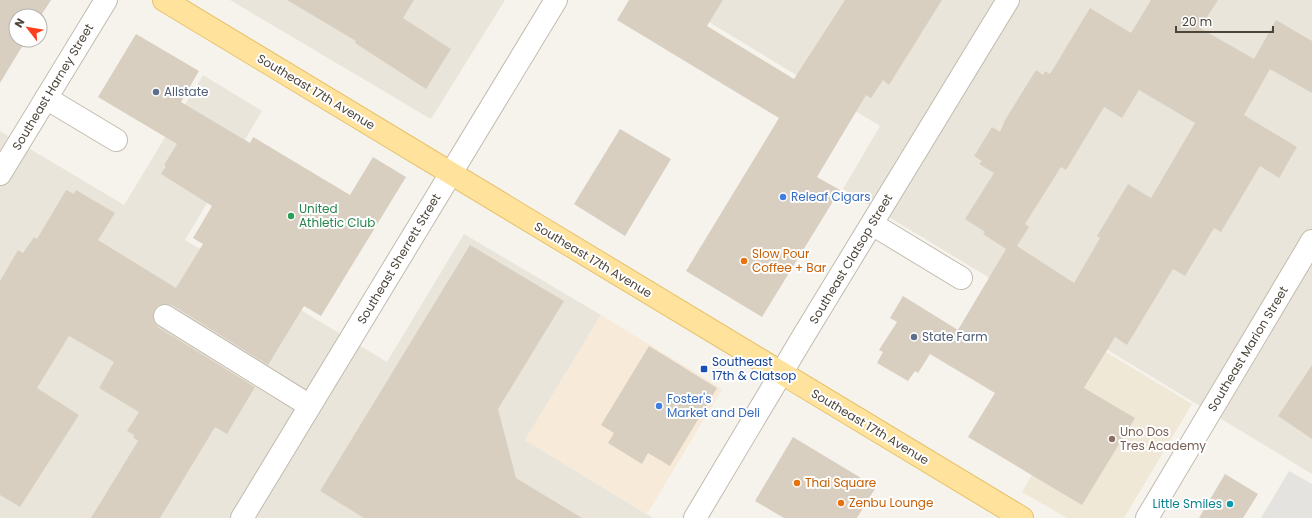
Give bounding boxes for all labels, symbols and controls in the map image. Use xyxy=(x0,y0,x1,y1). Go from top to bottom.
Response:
north arrow xyxy=(8,8,48,48)
scale bar xyxy=(1176,8,1273,34)
text: 20 m xyxy=(1182,13,1212,30)
text: N xyxy=(10,15,28,31)
street label: Southeast Harney Street xyxy=(8,20,97,153)
street label: Southeast 17th Avenue xyxy=(254,50,378,134)
place label: Allstate xyxy=(164,83,209,100)
marker: Allstate xyxy=(151,87,161,97)
place label: Releaf Cigars xyxy=(791,188,871,205)
street label: Southeast Sherrett Street xyxy=(353,190,444,327)
street label: Southeast Clatsop Street xyxy=(805,191,896,327)
marker: Releaf Cigars xyxy=(778,192,788,202)
place label: United Athletic Club xyxy=(299,200,375,231)
marker: United Athletic Club xyxy=(286,211,296,221)
street label: Southeast 17th Avenue xyxy=(531,218,655,302)
place label: Slow Pour Coffee + Bar xyxy=(752,245,827,276)
marker: Slow Pour Coffee + Bar xyxy=(739,256,749,266)
street label: Southeast Marion Street xyxy=(1203,283,1292,415)
place label: State Farm xyxy=(922,328,988,345)
marker: State Farm xyxy=(909,332,919,342)
place label: Southeast 17th & Clatsop xyxy=(712,353,796,384)
marker: Southeast 17th & Clatsop xyxy=(699,364,709,374)
street label: Southeast 17th Avenue xyxy=(808,385,932,469)
place label: Foster's Market and Deli xyxy=(667,390,760,421)
marker: Foster's Market and Deli xyxy=(654,401,664,411)
place label: Uno Dos Tres Academy xyxy=(1120,423,1206,454)
marker: Uno Dos Tres Academy xyxy=(1107,434,1117,444)
place label: Thai Square xyxy=(805,474,876,491)
marker: Thai Square xyxy=(792,478,802,488)
place label: Zenbu Lounge xyxy=(849,494,933,511)
place label: Little Smiles xyxy=(1153,495,1222,512)
marker: Zenbu Lounge xyxy=(836,498,846,508)
marker: Little Smiles xyxy=(1225,499,1235,509)

